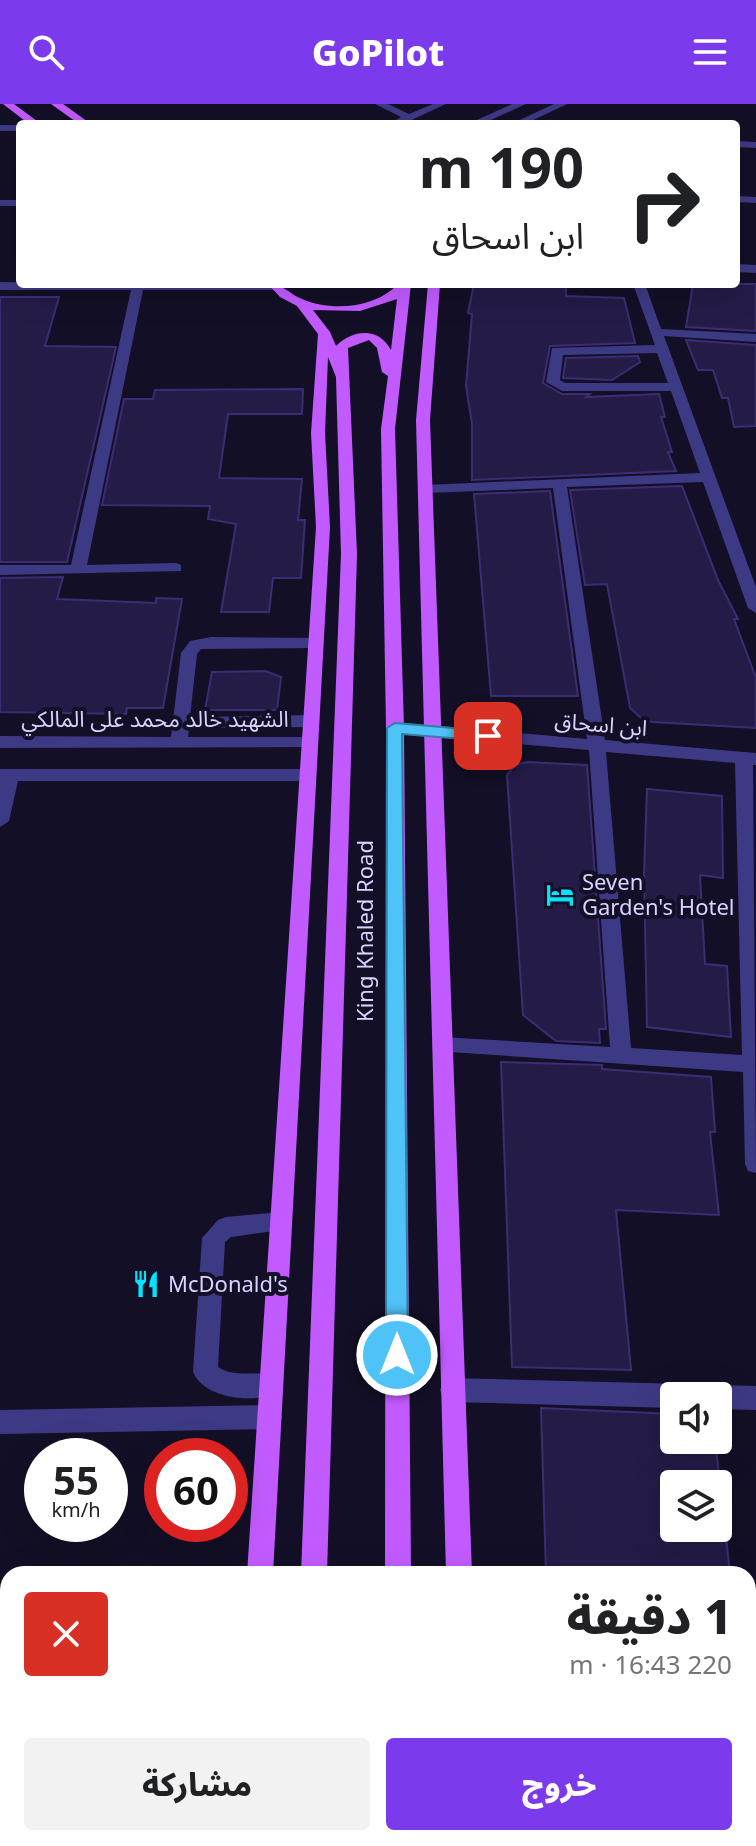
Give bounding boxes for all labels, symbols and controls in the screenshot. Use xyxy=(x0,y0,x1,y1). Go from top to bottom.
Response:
text: GoPilot xyxy=(312,28,444,77)
icon: search xyxy=(24,30,68,74)
icon: menu xyxy=(688,30,732,74)
text: 190 m xyxy=(419,128,584,204)
icon: right xyxy=(612,152,716,256)
text: ابن اسحاق xyxy=(432,211,584,260)
pin xyxy=(454,702,522,770)
street label: الشهيد خالد محمد على المالكي xyxy=(21,703,289,736)
street label: ابن اسحاق xyxy=(554,704,649,742)
icon: arrive xyxy=(466,714,510,758)
street label: King Khaled Road xyxy=(349,840,379,1022)
place label: Seven Garden's Hotel xyxy=(582,866,735,921)
hotel icon: Seven Garden's Hotel xyxy=(545,880,575,910)
place label: McDonald's xyxy=(168,1268,288,1298)
restaurant icon: McDonald's xyxy=(131,1269,161,1299)
position arrow xyxy=(355,1313,439,1397)
map controls xyxy=(660,1382,732,1542)
button: sound xyxy=(660,1382,732,1454)
speed limit sign: 60 xyxy=(144,1438,248,1542)
text: 55 xyxy=(53,1452,99,1507)
button: layers xyxy=(660,1470,732,1542)
text: km/h xyxy=(51,1496,101,1523)
text: 1 دقيقة xyxy=(566,1583,732,1648)
button: close xyxy=(24,1592,108,1676)
text: 220 m · 16:43 xyxy=(569,1646,732,1682)
button: مشاركة xyxy=(24,1738,370,1830)
button: خروج xyxy=(386,1738,732,1830)

